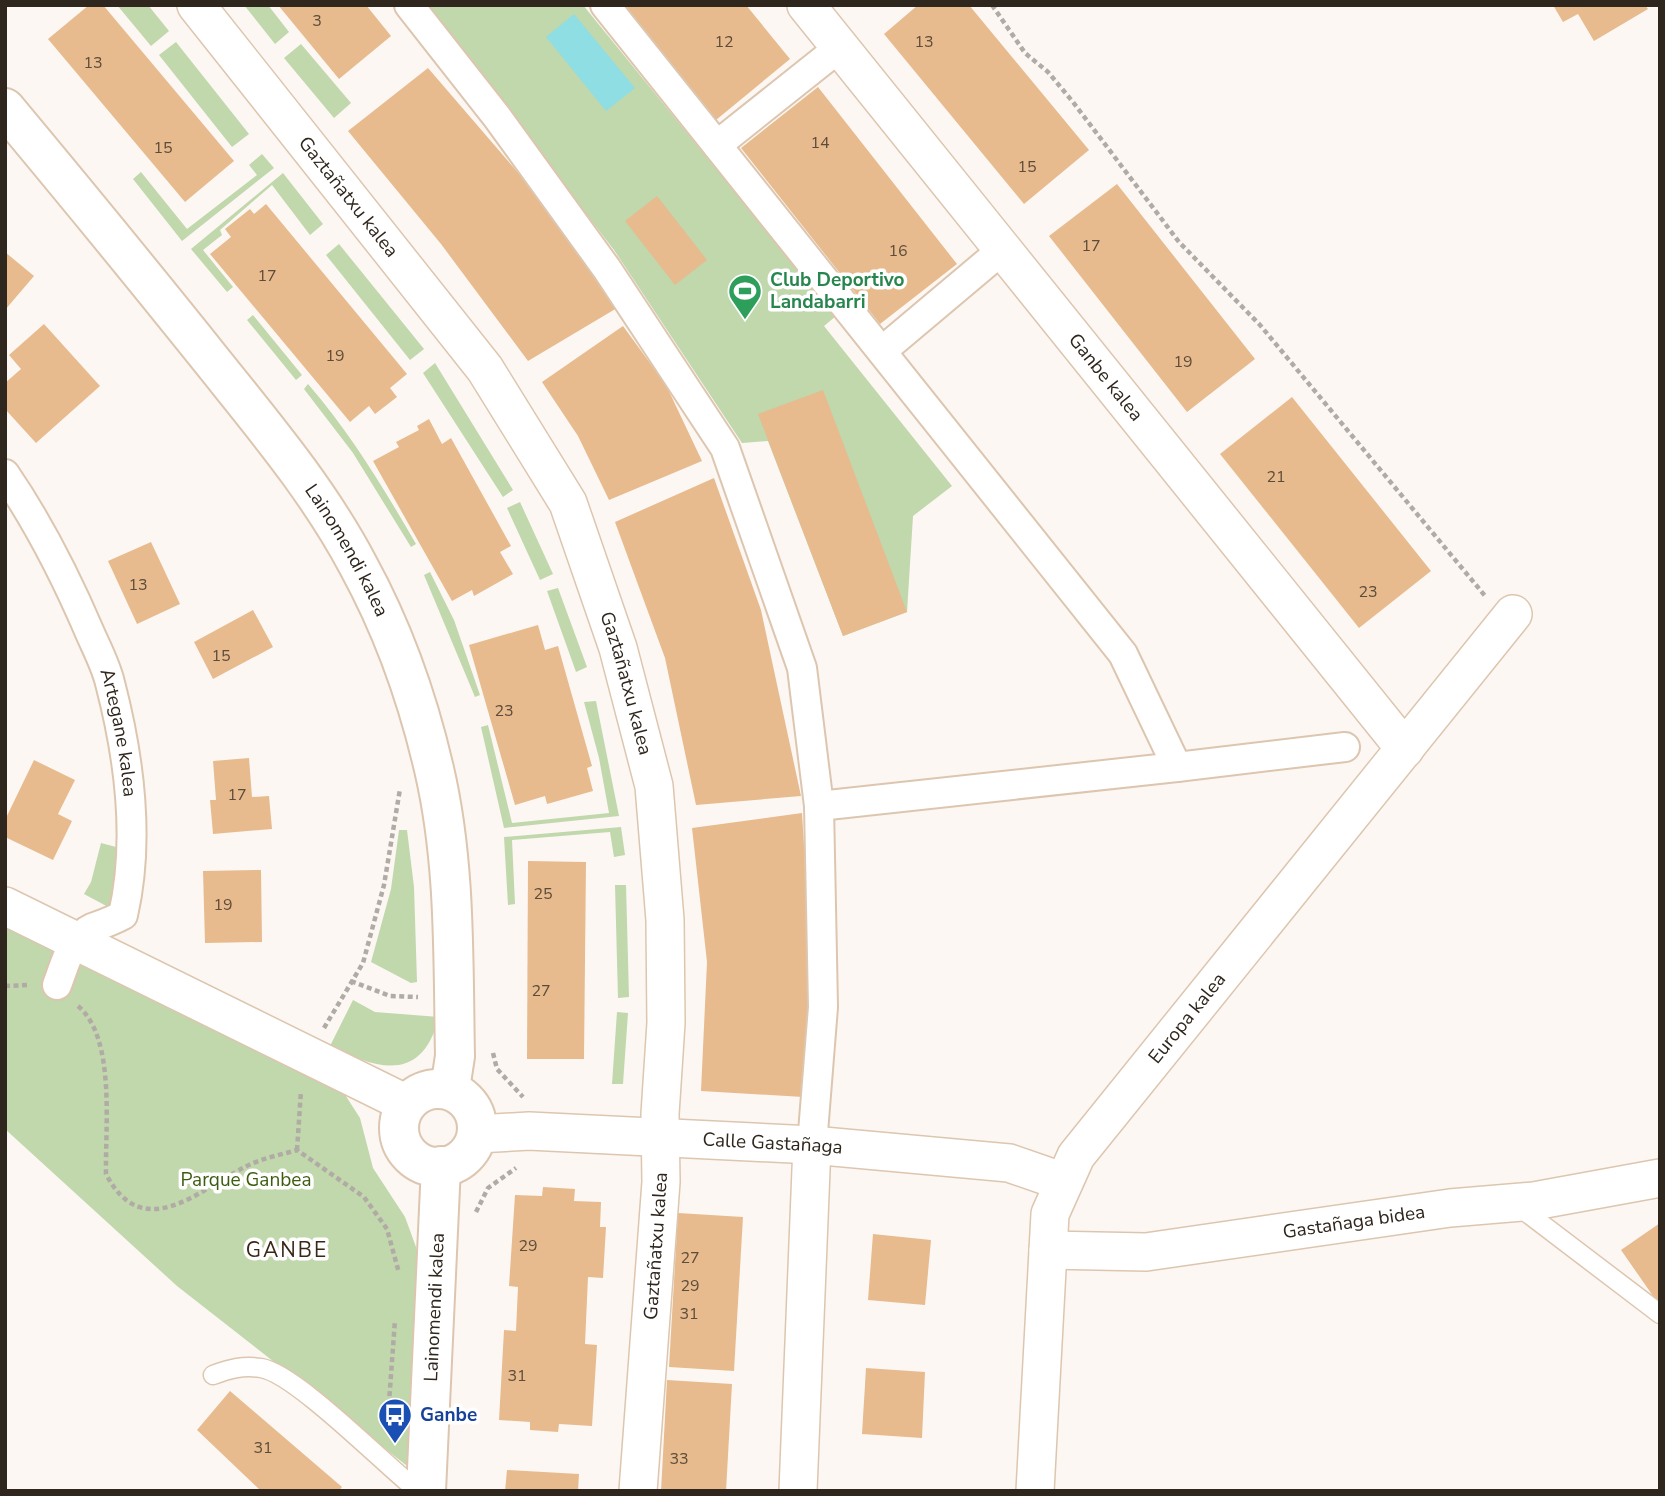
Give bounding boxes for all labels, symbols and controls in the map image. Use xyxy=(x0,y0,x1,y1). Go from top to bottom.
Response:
house number: 3 xyxy=(312,10,322,32)
house number: 12 xyxy=(714,31,734,53)
house number: 13 xyxy=(914,31,934,53)
house number: 13 xyxy=(83,52,103,74)
street label: Gaztañatxu kalea xyxy=(292,131,405,263)
house number: 14 xyxy=(810,132,830,154)
house number: 15 xyxy=(153,137,173,159)
house number: 15 xyxy=(1017,156,1037,178)
house number: 17 xyxy=(1081,235,1101,257)
house number: 16 xyxy=(888,240,908,262)
house number: 17 xyxy=(257,265,277,287)
place label: Club Deportivo Landabarri xyxy=(770,267,905,315)
sports icon: Club Deportivo Landabarri xyxy=(726,272,764,321)
street label: Ganbe kalea xyxy=(1062,328,1149,427)
house number: 19 xyxy=(325,345,345,367)
house number: 19 xyxy=(1173,351,1193,373)
house number: 21 xyxy=(1266,466,1286,488)
street label: Lainomendi kalea xyxy=(299,479,395,621)
house number: 13 xyxy=(128,574,148,596)
house number: 23 xyxy=(1358,581,1378,603)
street label: Gaztañatxu kalea xyxy=(593,608,658,758)
house number: 15 xyxy=(211,645,231,667)
street label: Artegane kalea xyxy=(94,665,143,798)
house number: 23 xyxy=(494,700,514,722)
house number: 17 xyxy=(227,784,247,806)
house number: 25 xyxy=(533,883,553,905)
house number: 19 xyxy=(213,894,233,916)
street label: Europa kalea xyxy=(1142,967,1232,1069)
house number: 27 xyxy=(531,980,551,1002)
street label: Calle Gastañaga xyxy=(702,1127,844,1161)
park label: Parque Ganbea xyxy=(181,1167,311,1193)
street label: Gaztañatxu kalea xyxy=(638,1171,674,1321)
street label: Gastañaga bidea xyxy=(1281,1199,1427,1245)
street label: Lainomendi kalea xyxy=(418,1232,451,1382)
house number: 29 xyxy=(518,1235,538,1257)
district label: GANBE xyxy=(246,1236,328,1264)
house number: 27 xyxy=(680,1247,700,1269)
house number: 29 xyxy=(680,1275,700,1297)
house number: 31 xyxy=(679,1303,699,1325)
house number: 31 xyxy=(507,1365,527,1387)
bus stop icon: Ganbe xyxy=(376,1396,414,1445)
place label: Ganbe xyxy=(420,1402,477,1428)
house number: 31 xyxy=(253,1437,273,1459)
house number: 33 xyxy=(669,1448,689,1470)

